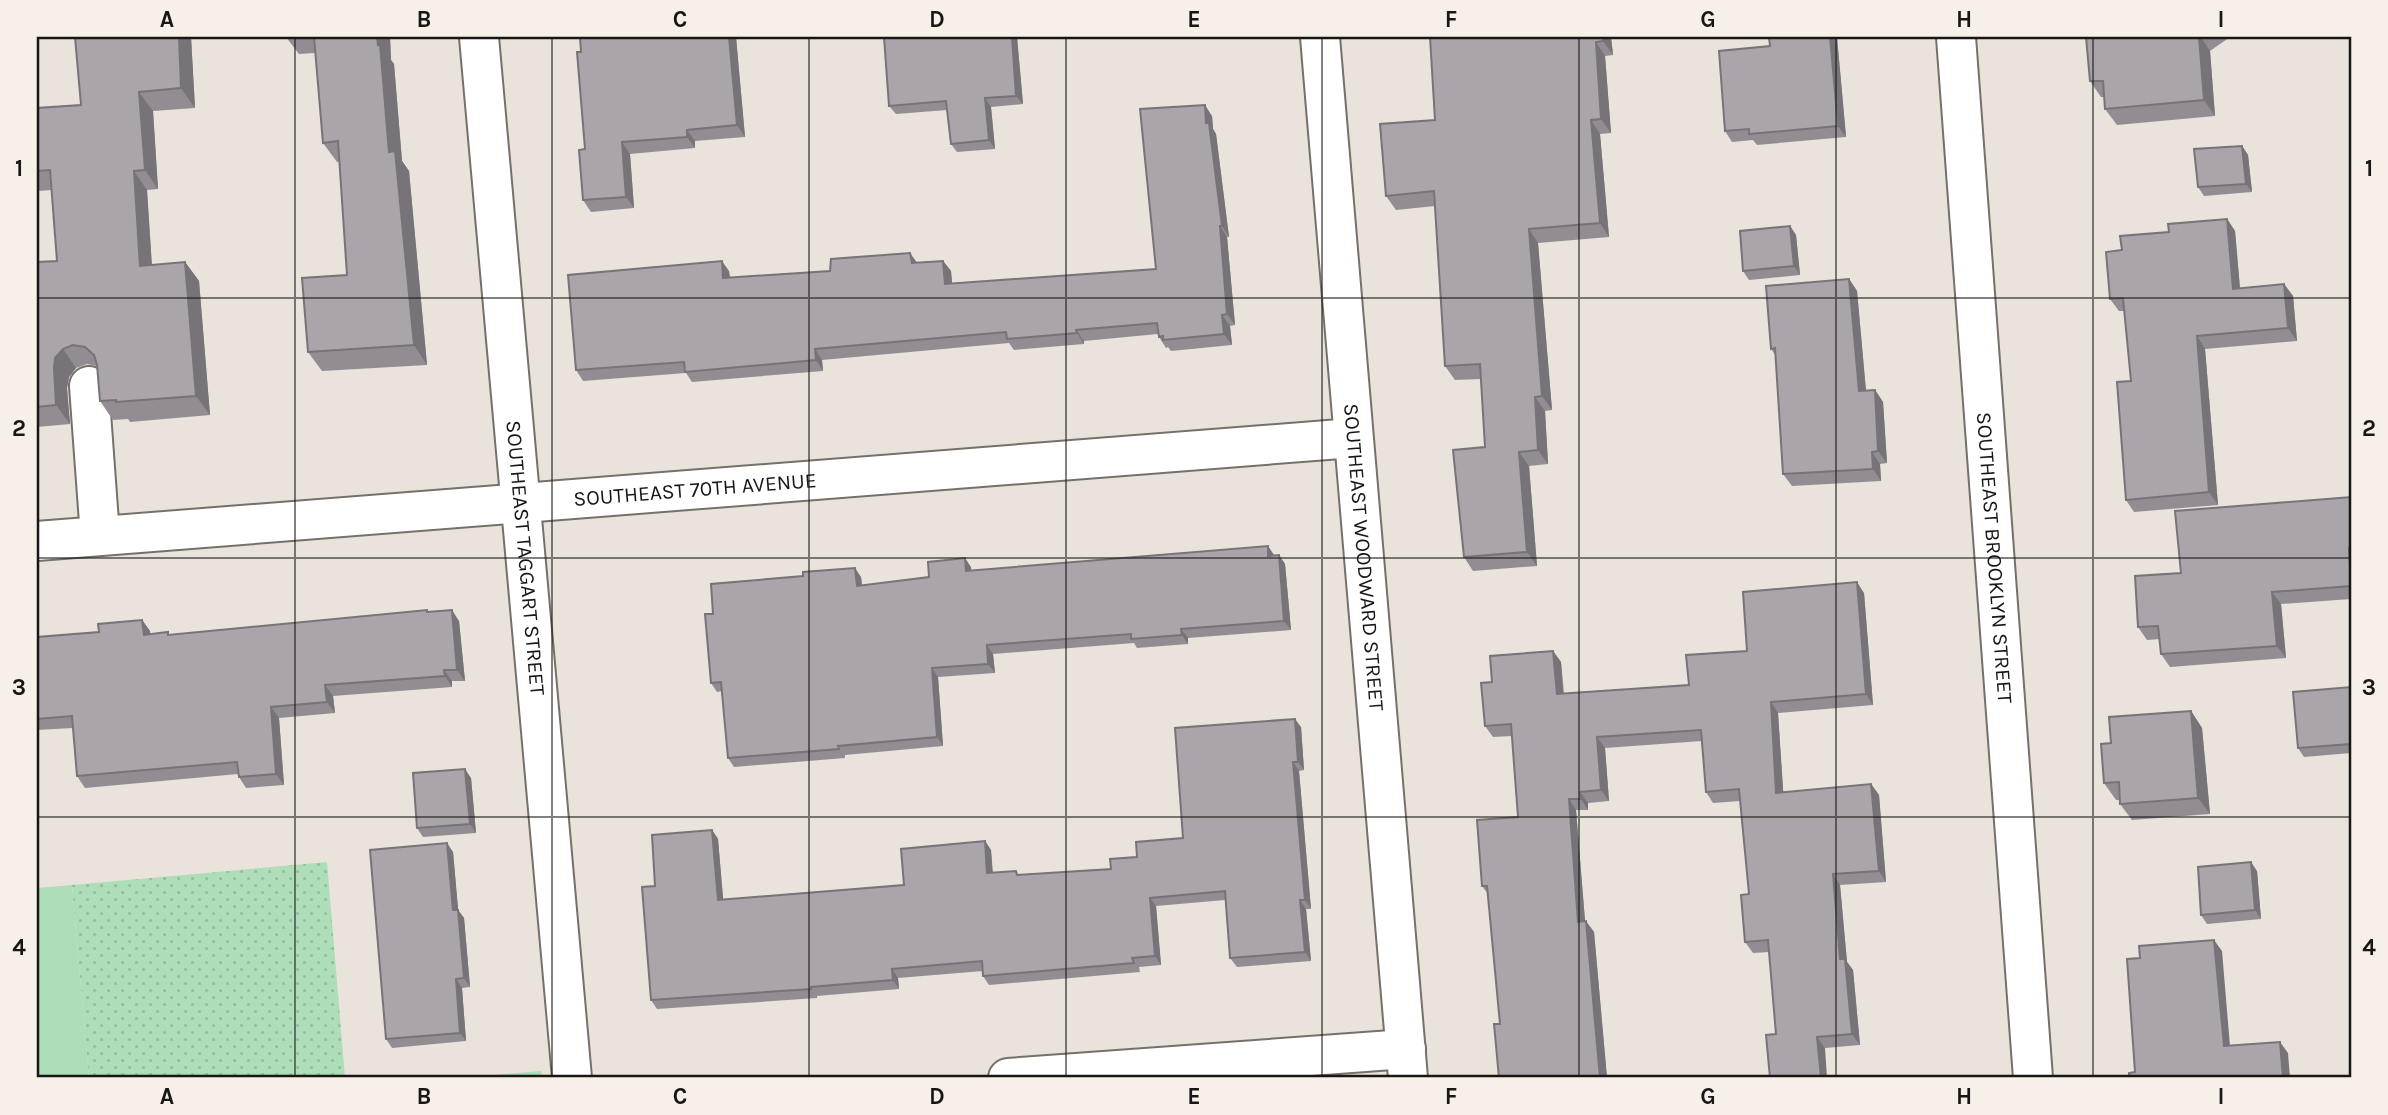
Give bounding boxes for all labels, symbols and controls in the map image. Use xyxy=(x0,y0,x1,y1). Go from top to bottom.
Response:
text: A xyxy=(160,6,174,33)
text: B xyxy=(417,6,431,33)
text: C xyxy=(673,6,687,33)
text: D xyxy=(929,6,945,33)
text: E xyxy=(1187,6,1201,33)
text: F xyxy=(1445,6,1457,33)
text: G xyxy=(1700,6,1716,33)
text: H xyxy=(1956,6,1972,33)
text: I xyxy=(2217,6,2225,33)
text: 1 xyxy=(15,155,23,182)
text: 1 xyxy=(2365,155,2373,182)
street label: SOUTHEAST WOODWARD STREET xyxy=(1339,402,1389,712)
street label: SOUTHEAST BROOKLYN STREET xyxy=(1972,411,2017,705)
text: 2 xyxy=(12,415,26,442)
text: 2 xyxy=(2362,415,2376,442)
street label: SOUTHEAST TAGGART STREET xyxy=(501,419,550,697)
street label: SOUTHEAST 70TH AVENUE xyxy=(573,468,817,511)
text: 3 xyxy=(12,674,26,701)
text: 3 xyxy=(2362,674,2376,701)
text: 4 xyxy=(12,934,26,961)
text: 4 xyxy=(2362,934,2376,961)
text: A xyxy=(160,1083,174,1110)
text: B xyxy=(417,1083,431,1110)
text: C xyxy=(673,1083,687,1110)
text: D xyxy=(929,1083,945,1110)
text: E xyxy=(1187,1083,1201,1110)
text: F xyxy=(1445,1083,1457,1110)
text: G xyxy=(1700,1083,1716,1110)
text: H xyxy=(1956,1083,1972,1110)
text: I xyxy=(2217,1083,2225,1110)

